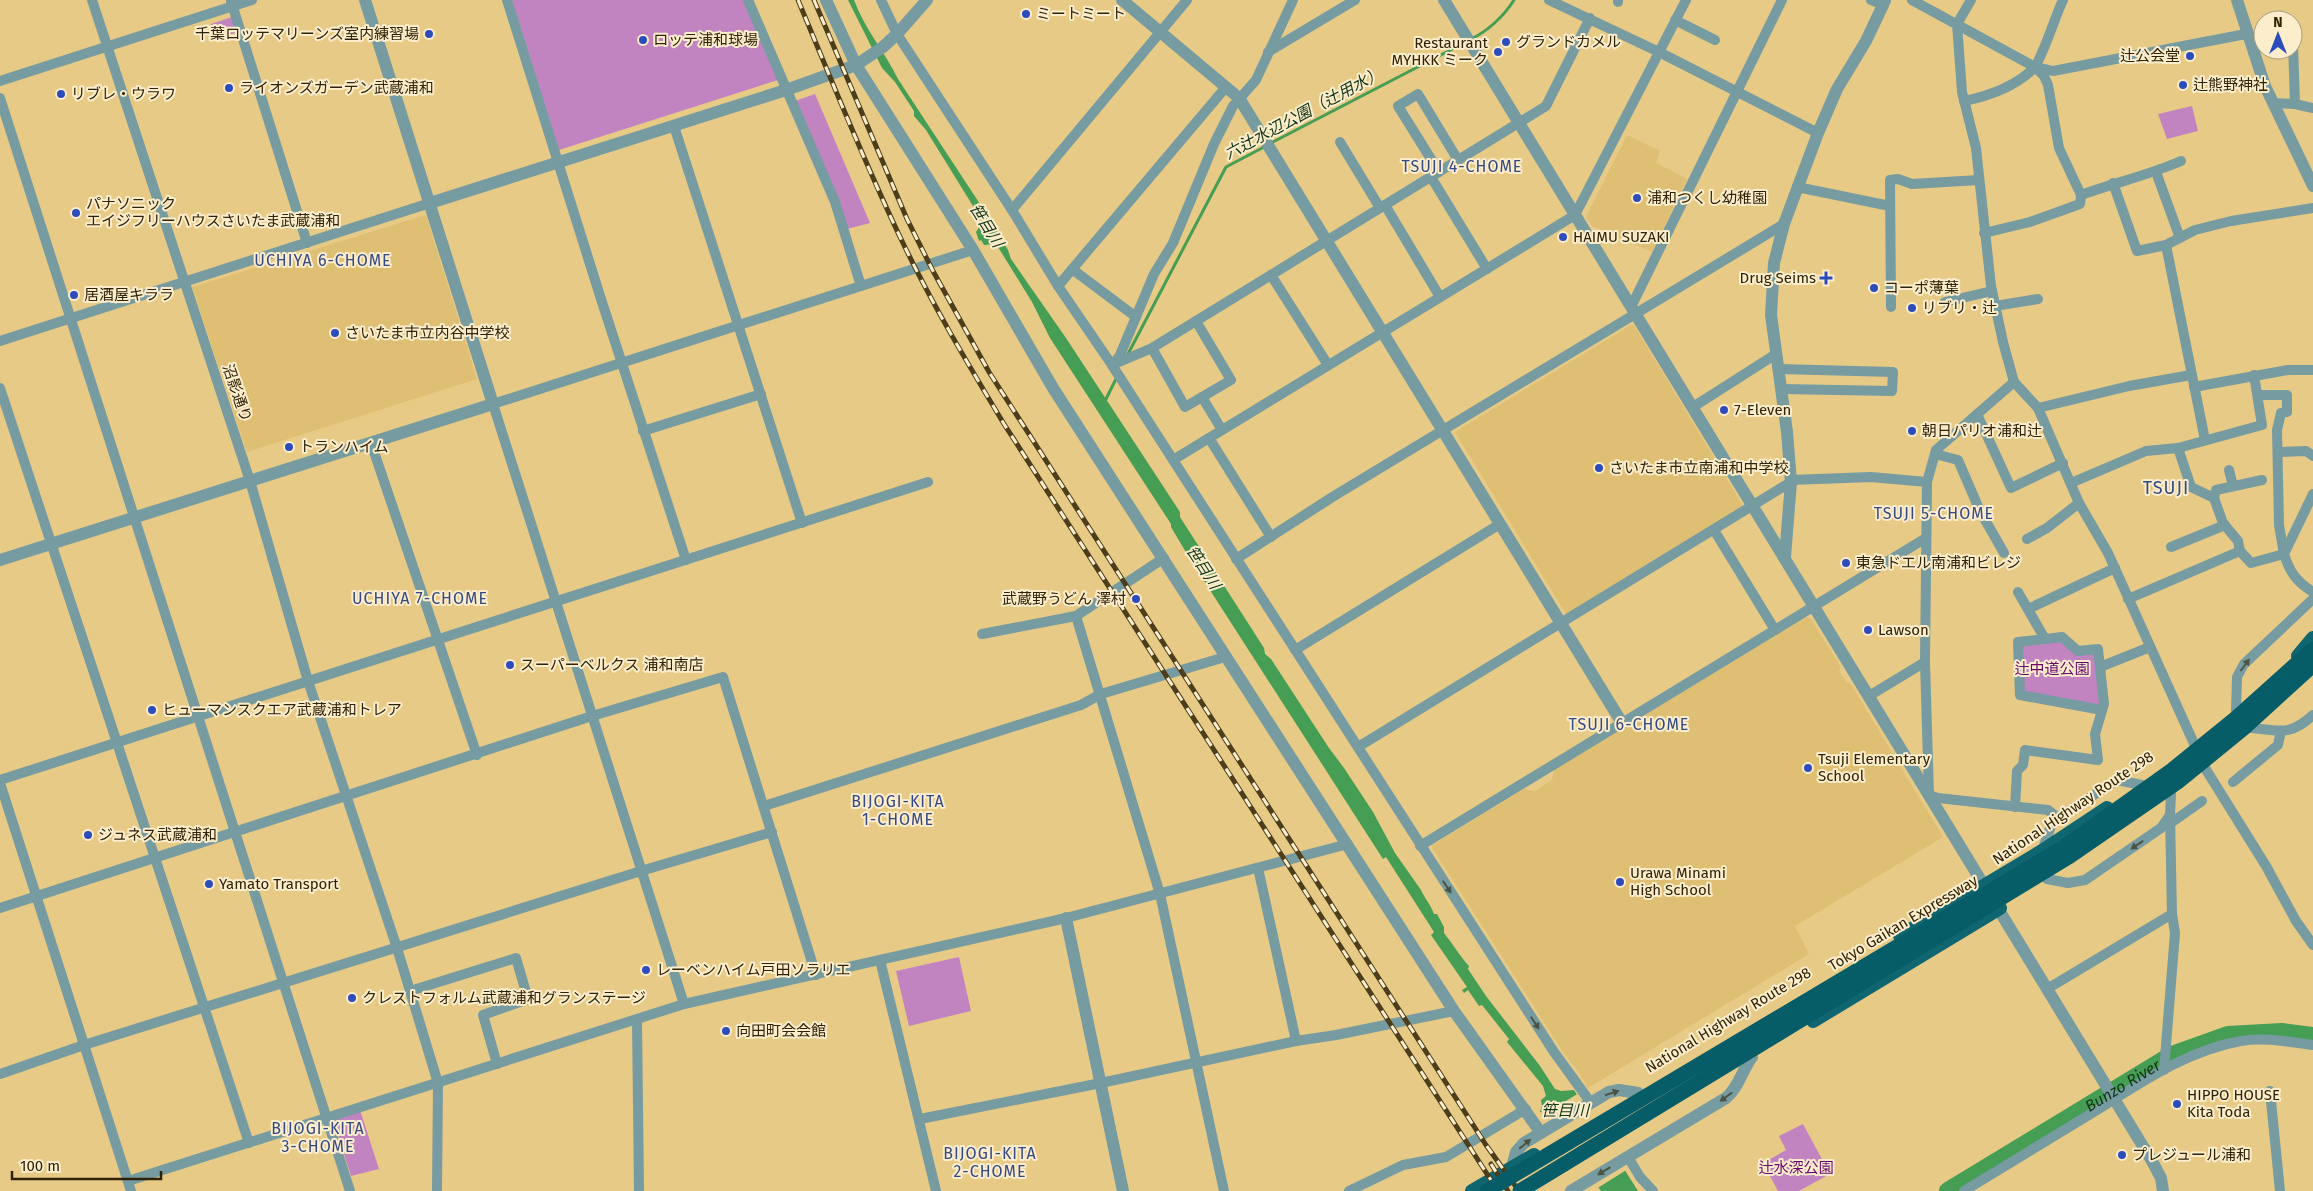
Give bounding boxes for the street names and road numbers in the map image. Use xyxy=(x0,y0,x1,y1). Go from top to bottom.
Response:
street label: 沼影通り xyxy=(219,362,255,424)
street label: National Highway Route 298 xyxy=(1989,747,2157,869)
street label: Tokyo Gaikan Expressway xyxy=(1825,871,1981,975)
street label: National Highway Route 298 xyxy=(1642,963,1814,1077)

